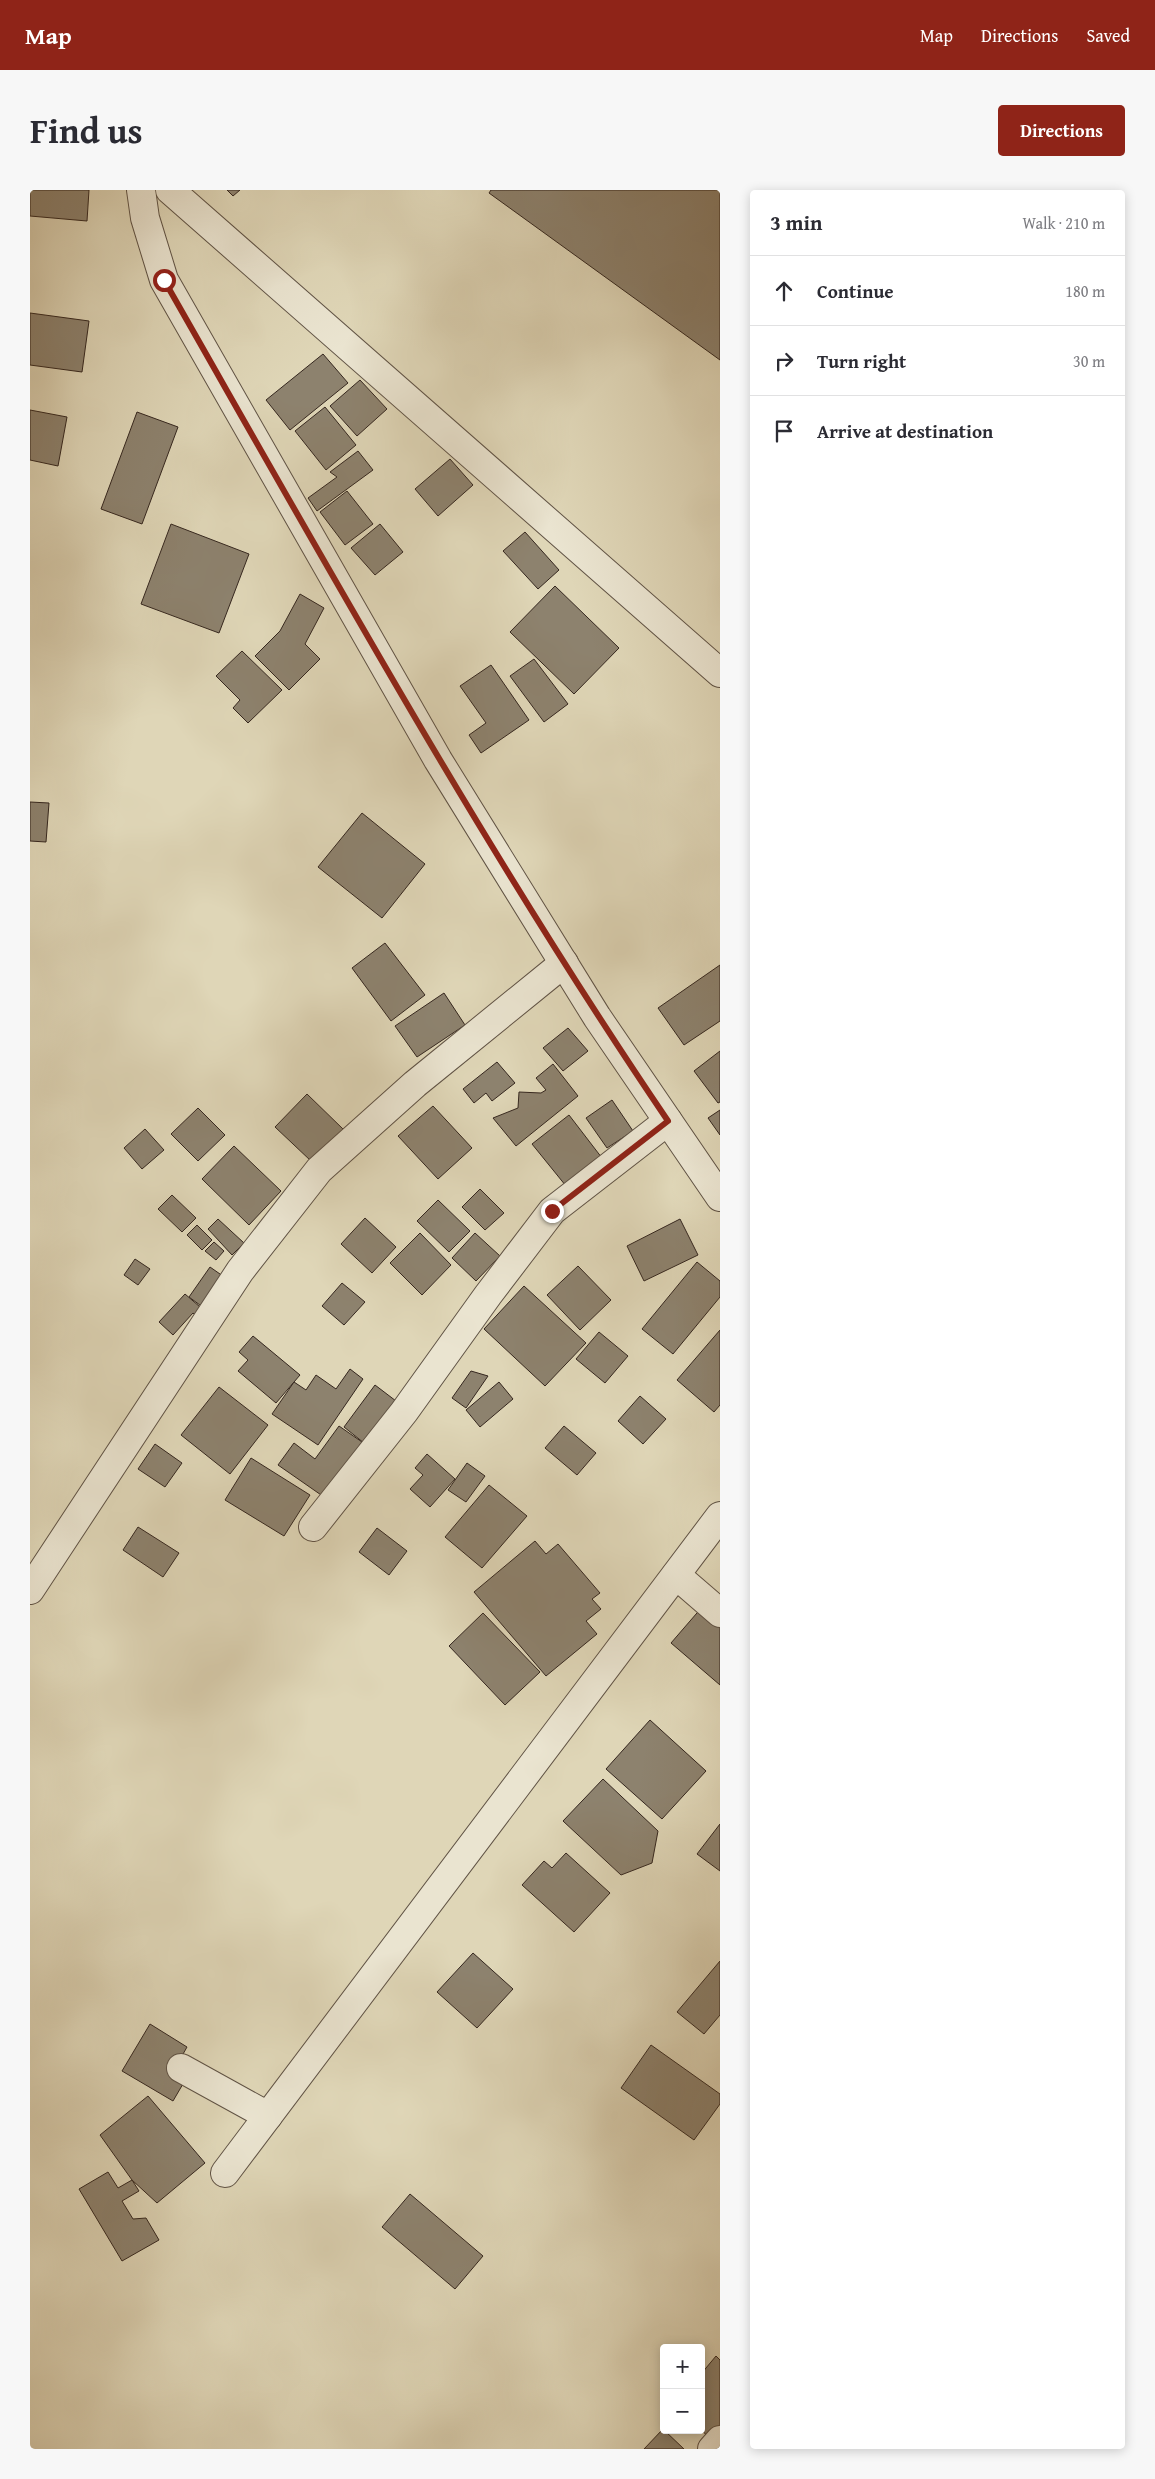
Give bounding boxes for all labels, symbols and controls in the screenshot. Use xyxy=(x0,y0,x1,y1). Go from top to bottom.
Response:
text: Map xyxy=(25,18,72,53)
text: Map xyxy=(920,22,953,49)
text: Directions xyxy=(981,22,1058,49)
text: Saved xyxy=(1086,22,1130,49)
text: Find us xyxy=(30,105,143,156)
button: Directions xyxy=(998,105,1125,156)
text: 3 min xyxy=(770,207,822,238)
text: Walk · 210 m xyxy=(1022,211,1105,235)
route start xyxy=(153,269,176,292)
icon: ahead xyxy=(770,277,798,305)
text: Continue xyxy=(817,277,894,305)
text: 180 m xyxy=(1065,279,1105,303)
icon: right xyxy=(770,347,798,375)
text: Turn right xyxy=(817,347,906,375)
text: 30 m xyxy=(1073,349,1105,373)
icon: arrive xyxy=(770,417,798,445)
text: Arrive at destination xyxy=(817,417,993,445)
route end xyxy=(541,1200,564,1223)
map controls xyxy=(660,2344,705,2434)
button: + xyxy=(660,2344,705,2389)
button: − xyxy=(660,2389,705,2434)

